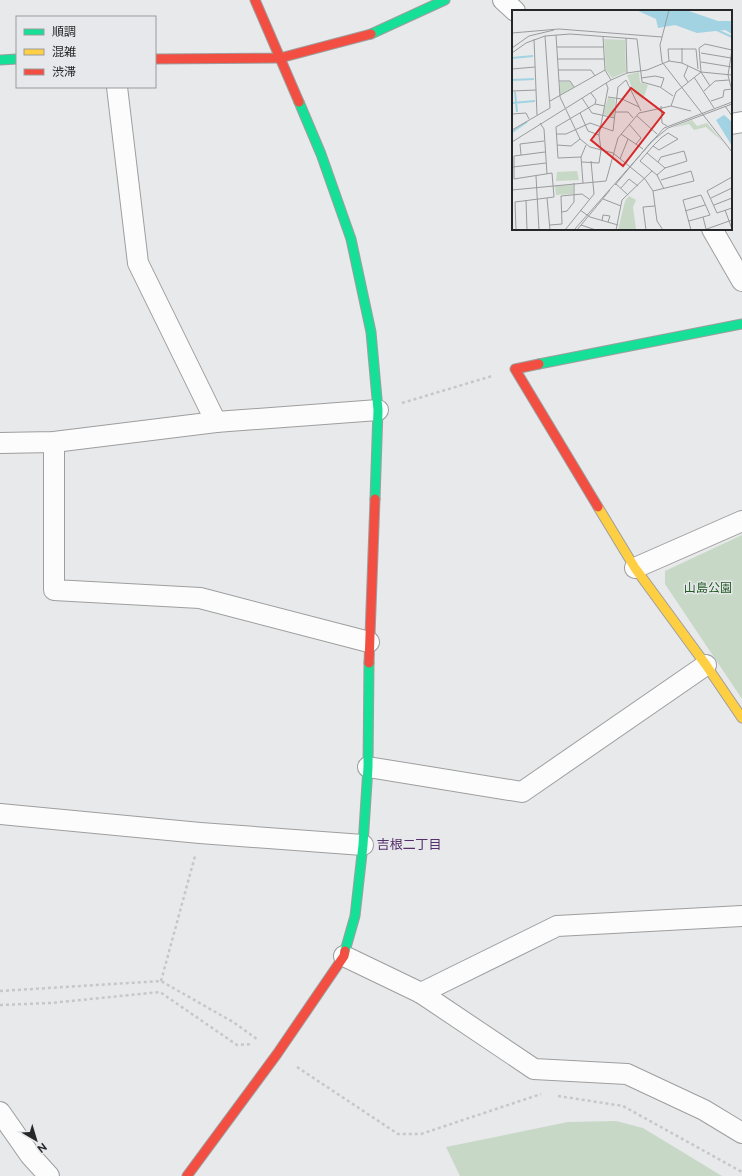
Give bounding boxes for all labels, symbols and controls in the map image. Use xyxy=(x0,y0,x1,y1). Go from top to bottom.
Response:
inset map xyxy=(512,10,732,230)
legend xyxy=(16,16,156,88)
text: 順調 xyxy=(52,25,76,39)
text: 混雑 xyxy=(52,45,76,59)
text: 渋滞 xyxy=(52,65,76,79)
park label: 山島公園 xyxy=(684,581,732,595)
district label: 吉根二丁目 xyxy=(376,837,442,852)
north arrow xyxy=(16,1120,56,1160)
text: N xyxy=(35,1140,49,1155)

